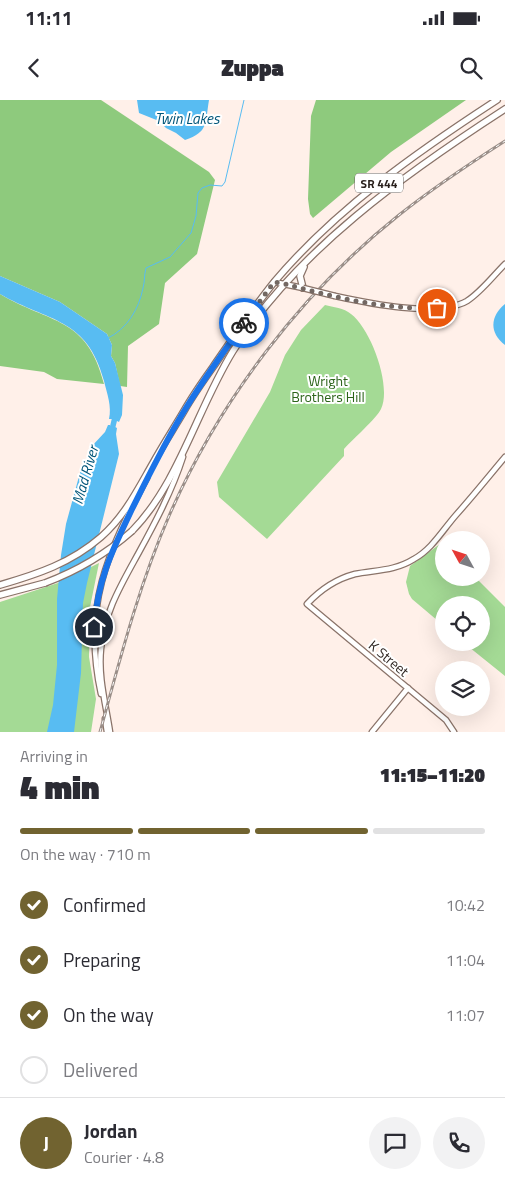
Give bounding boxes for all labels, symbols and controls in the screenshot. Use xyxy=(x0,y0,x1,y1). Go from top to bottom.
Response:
text: 11:11 xyxy=(25,3,72,32)
text: Zuppa xyxy=(221,51,284,85)
icon: back xyxy=(20,54,48,82)
icon: search xyxy=(457,54,485,82)
water label: Twin Lakes xyxy=(155,107,221,130)
road number: SR 444 xyxy=(355,174,403,192)
pin xyxy=(416,287,458,329)
icon: bag xyxy=(423,294,451,322)
courier xyxy=(219,298,269,348)
icon: bike xyxy=(230,309,258,337)
park label: Wright Brothers Hill xyxy=(291,370,365,407)
water label: Mad River xyxy=(66,441,105,507)
north arrow xyxy=(435,531,490,586)
map controls xyxy=(435,531,490,716)
button: locate xyxy=(435,596,490,651)
pin xyxy=(73,606,115,648)
icon: home xyxy=(80,613,108,641)
street label: K Street xyxy=(364,635,414,681)
button: layers xyxy=(435,661,490,716)
text: Arriving in xyxy=(20,744,88,768)
text: 11:15–11:20 xyxy=(380,760,485,789)
text: 4 min xyxy=(20,763,100,811)
text: On the way · 710 m xyxy=(20,842,151,866)
text: Confirmed xyxy=(63,890,146,919)
icon: check xyxy=(20,891,48,919)
text: 10:42 xyxy=(446,893,485,917)
text: Preparing xyxy=(63,945,140,974)
icon: check xyxy=(20,946,48,974)
text: 11:04 xyxy=(446,948,485,972)
text: On the way xyxy=(63,1000,154,1029)
icon: check xyxy=(20,1001,48,1029)
text: 11:07 xyxy=(446,1003,485,1027)
text: Delivered xyxy=(63,1055,138,1084)
text: Jordan xyxy=(84,1116,137,1145)
button: chat xyxy=(369,1117,421,1169)
button: phone xyxy=(433,1117,485,1169)
text: J xyxy=(43,1128,49,1157)
text: Courier · 4.8 xyxy=(84,1145,164,1169)

